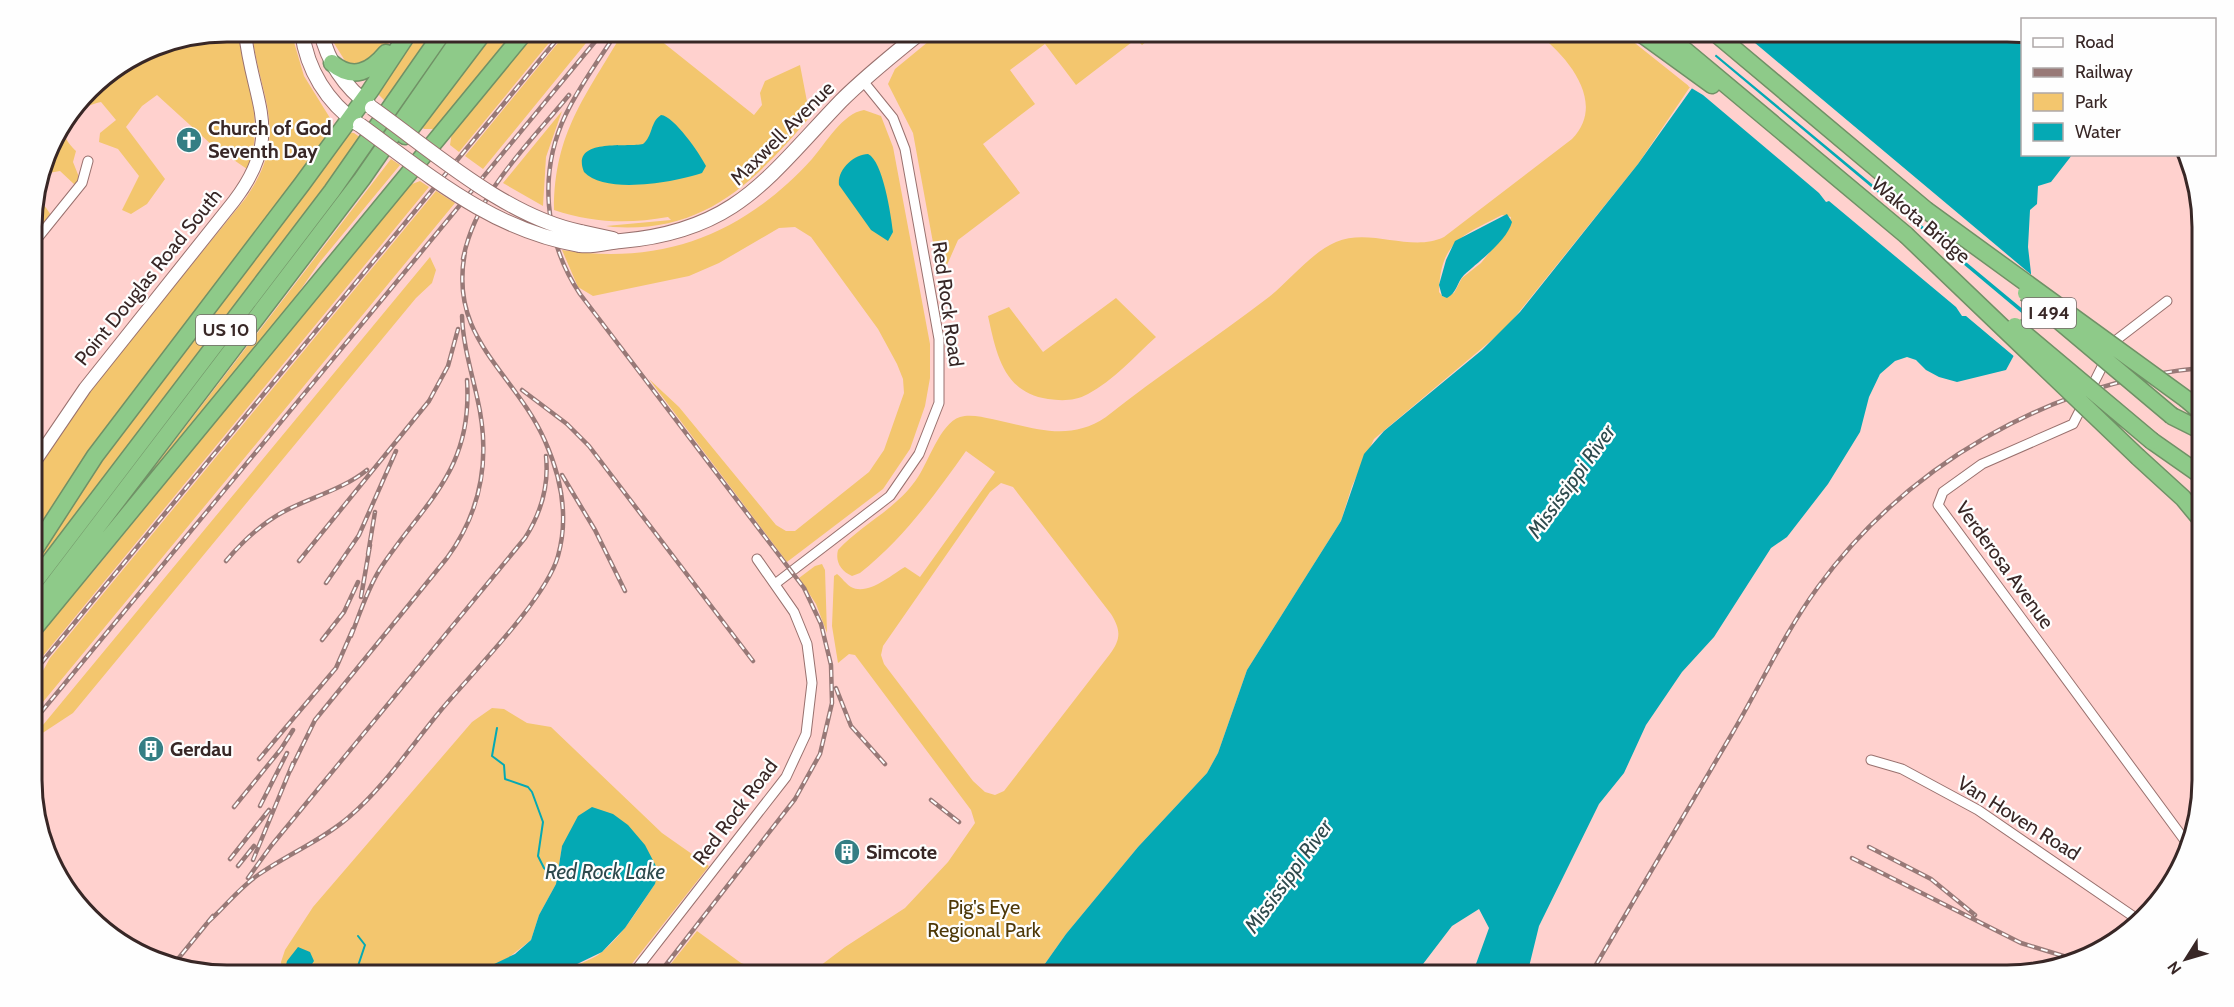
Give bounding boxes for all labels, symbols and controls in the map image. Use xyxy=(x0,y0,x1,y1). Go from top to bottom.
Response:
legend xyxy=(2021,18,2216,156)
text: Road xyxy=(2075,31,2114,53)
text: Railway xyxy=(2075,61,2133,83)
street label: Maxwell Avenue xyxy=(725,76,839,190)
text: Park xyxy=(2075,91,2108,113)
place label: Church of God Seventh Day xyxy=(208,116,332,163)
text: Water xyxy=(2075,121,2121,143)
church icon: Church of God Seventh Day xyxy=(174,125,204,155)
street label: Wakota Bridge xyxy=(1867,172,1975,268)
street label: Point Douglas Road South xyxy=(69,184,227,370)
street label: Red Rock Road xyxy=(927,240,969,368)
road number: I 494 xyxy=(2022,298,2076,328)
road number: US 10 xyxy=(196,315,256,345)
water label: Mississippi River xyxy=(1521,418,1621,543)
street label: Verderosa Avenue xyxy=(1951,497,2059,633)
building icon: Gerdau xyxy=(136,734,166,764)
place label: Gerdau xyxy=(170,737,232,761)
street label: Red Rock Road xyxy=(687,754,783,870)
street label: Van Hoven Road xyxy=(1953,771,2085,865)
water label: Mississippi River xyxy=(1238,813,1338,938)
building icon: Simcote xyxy=(832,837,862,867)
place label: Simcote xyxy=(866,840,937,864)
water label: Red Rock Lake xyxy=(545,859,665,884)
park label: Pig's Eye Regional Park xyxy=(927,895,1041,942)
north arrow xyxy=(2156,929,2216,989)
text: N xyxy=(2163,957,2185,978)

